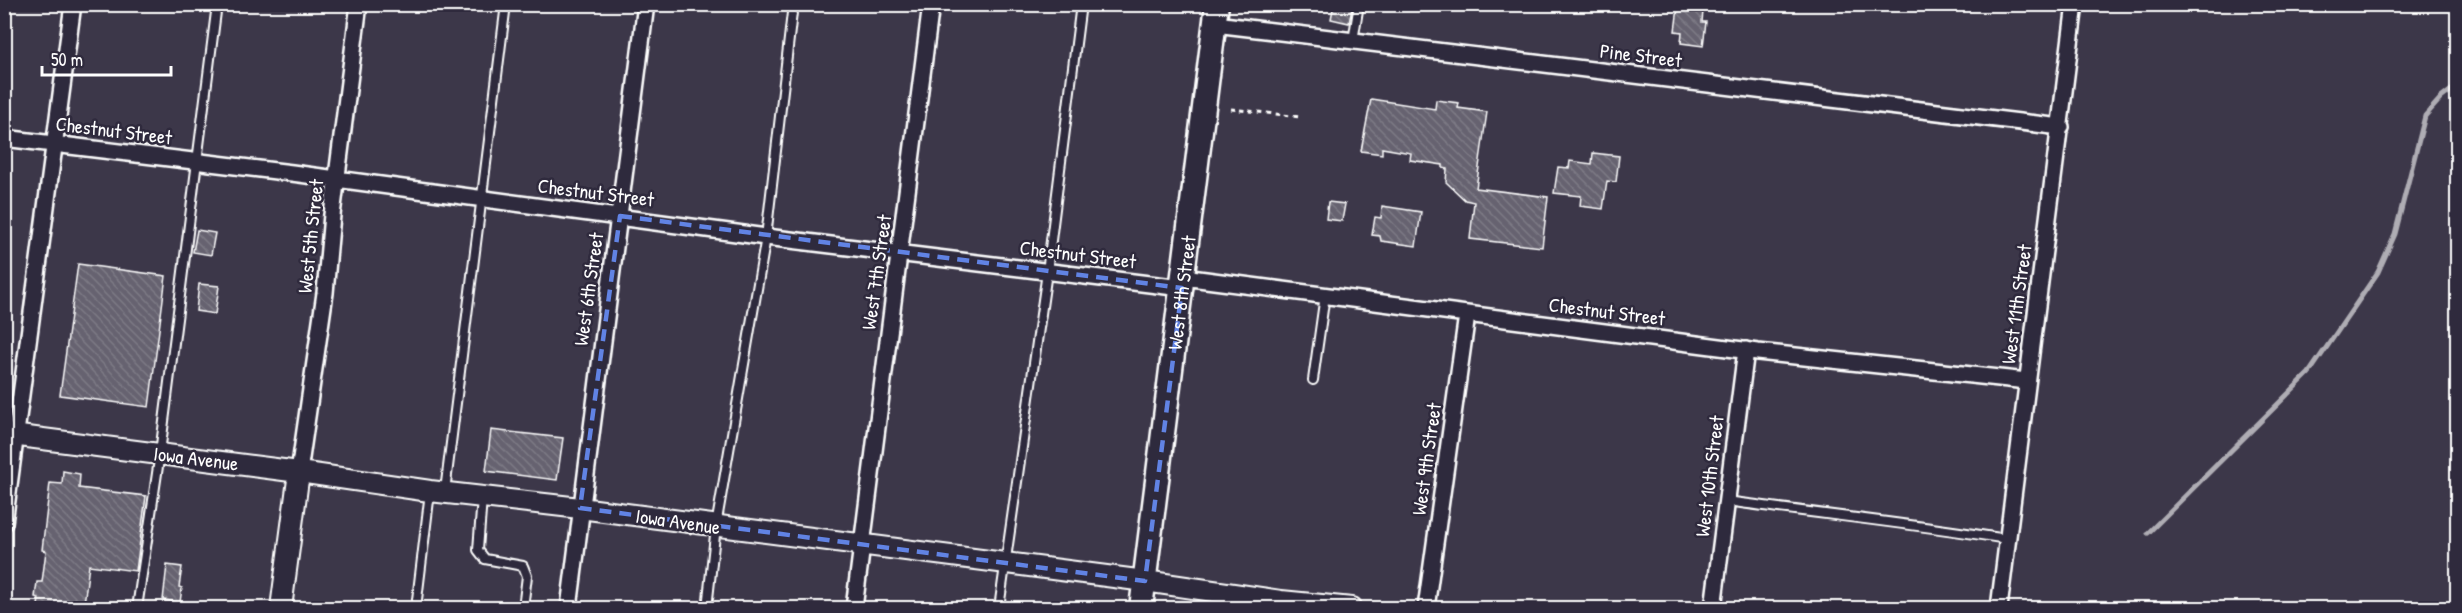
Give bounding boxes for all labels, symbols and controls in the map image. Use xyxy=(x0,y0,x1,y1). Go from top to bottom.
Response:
street label: Pine Street xyxy=(1599,37,1685,74)
scale bar xyxy=(42,39,171,77)
text: 50 m xyxy=(51,47,83,72)
street label: Chestnut Street xyxy=(54,109,175,151)
street label: Chestnut Street xyxy=(536,171,657,213)
street label: West 5th Street xyxy=(291,177,330,294)
street label: West 7th Street xyxy=(855,212,898,331)
street label: West 6th Street xyxy=(567,230,609,347)
street label: Chestnut Street xyxy=(1018,233,1139,275)
street label: West 8th Street xyxy=(1160,233,1201,351)
street label: West 11th Street xyxy=(1994,241,2038,366)
street label: Chestnut Street xyxy=(1547,290,1668,332)
street label: West 9th Street xyxy=(1405,400,1447,517)
street label: West 10th Street xyxy=(1688,413,1730,538)
street label: Iowa Avenue xyxy=(152,439,240,477)
street label: Iowa Avenue xyxy=(634,502,722,540)

